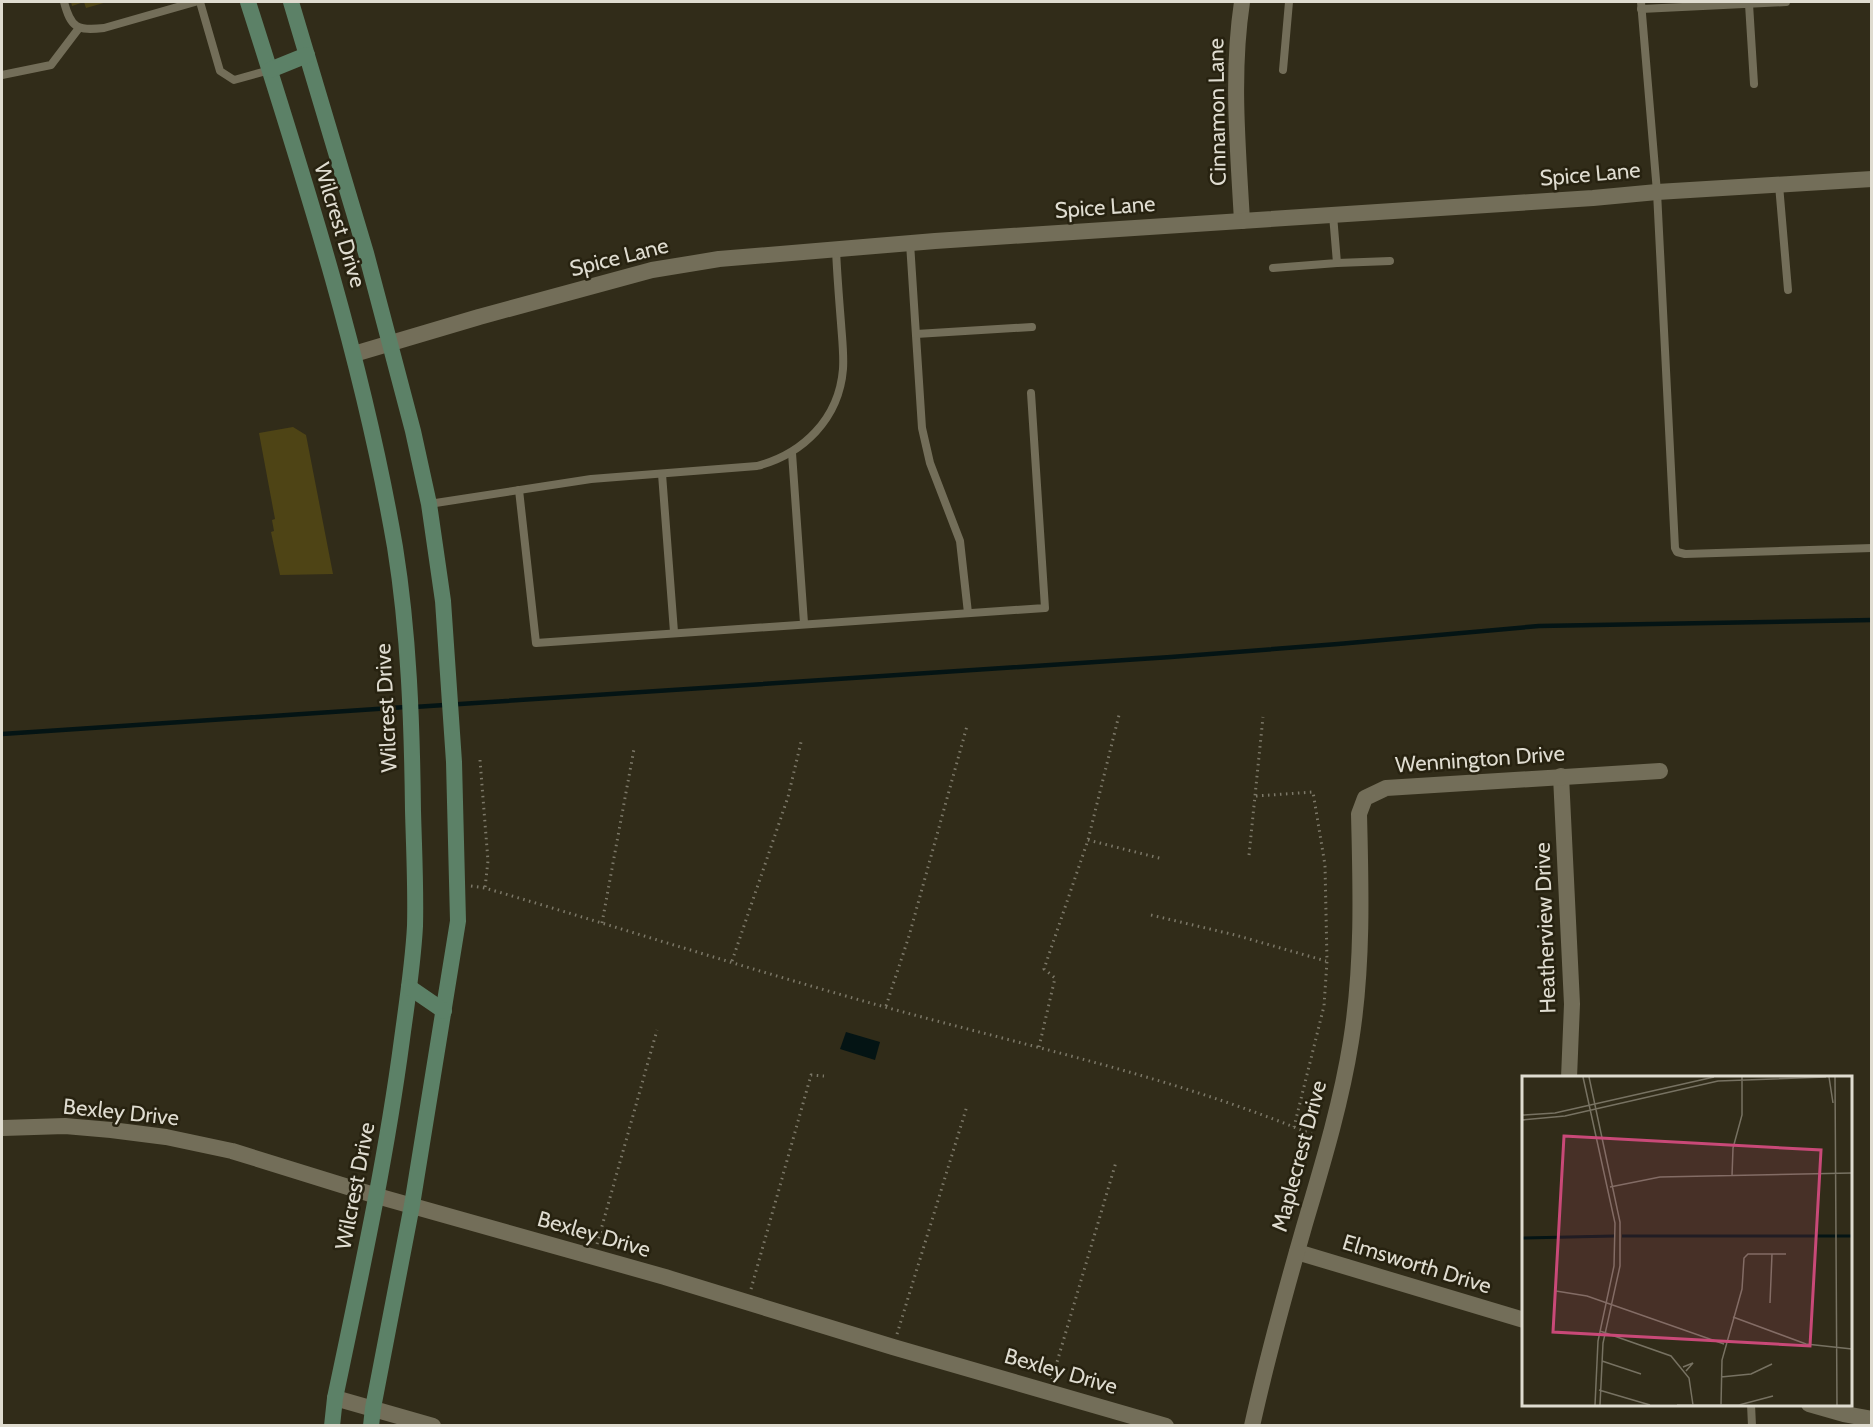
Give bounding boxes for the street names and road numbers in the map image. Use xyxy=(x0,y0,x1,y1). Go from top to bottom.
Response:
street label: Cinnamon Lane xyxy=(1202,38,1232,186)
street label: Spice Lane xyxy=(1539,156,1641,192)
street label: Wilcrest Drive xyxy=(308,159,372,291)
street label: Spice Lane xyxy=(1054,190,1156,224)
street label: Spice Lane xyxy=(567,232,671,282)
street label: Wilcrest Drive xyxy=(369,643,403,773)
street label: Wennington Drive xyxy=(1394,740,1566,778)
street label: Heatherview Drive xyxy=(1529,842,1561,1014)
street label: Maplecrest Drive xyxy=(1266,1077,1332,1235)
street label: Bexley Drive xyxy=(62,1092,180,1132)
street label: Wilcrest Drive xyxy=(329,1120,381,1252)
street label: Bexley Drive xyxy=(534,1205,654,1263)
street label: Elmsworth Drive xyxy=(1339,1229,1495,1299)
street label: Bexley Drive xyxy=(1001,1342,1121,1400)

